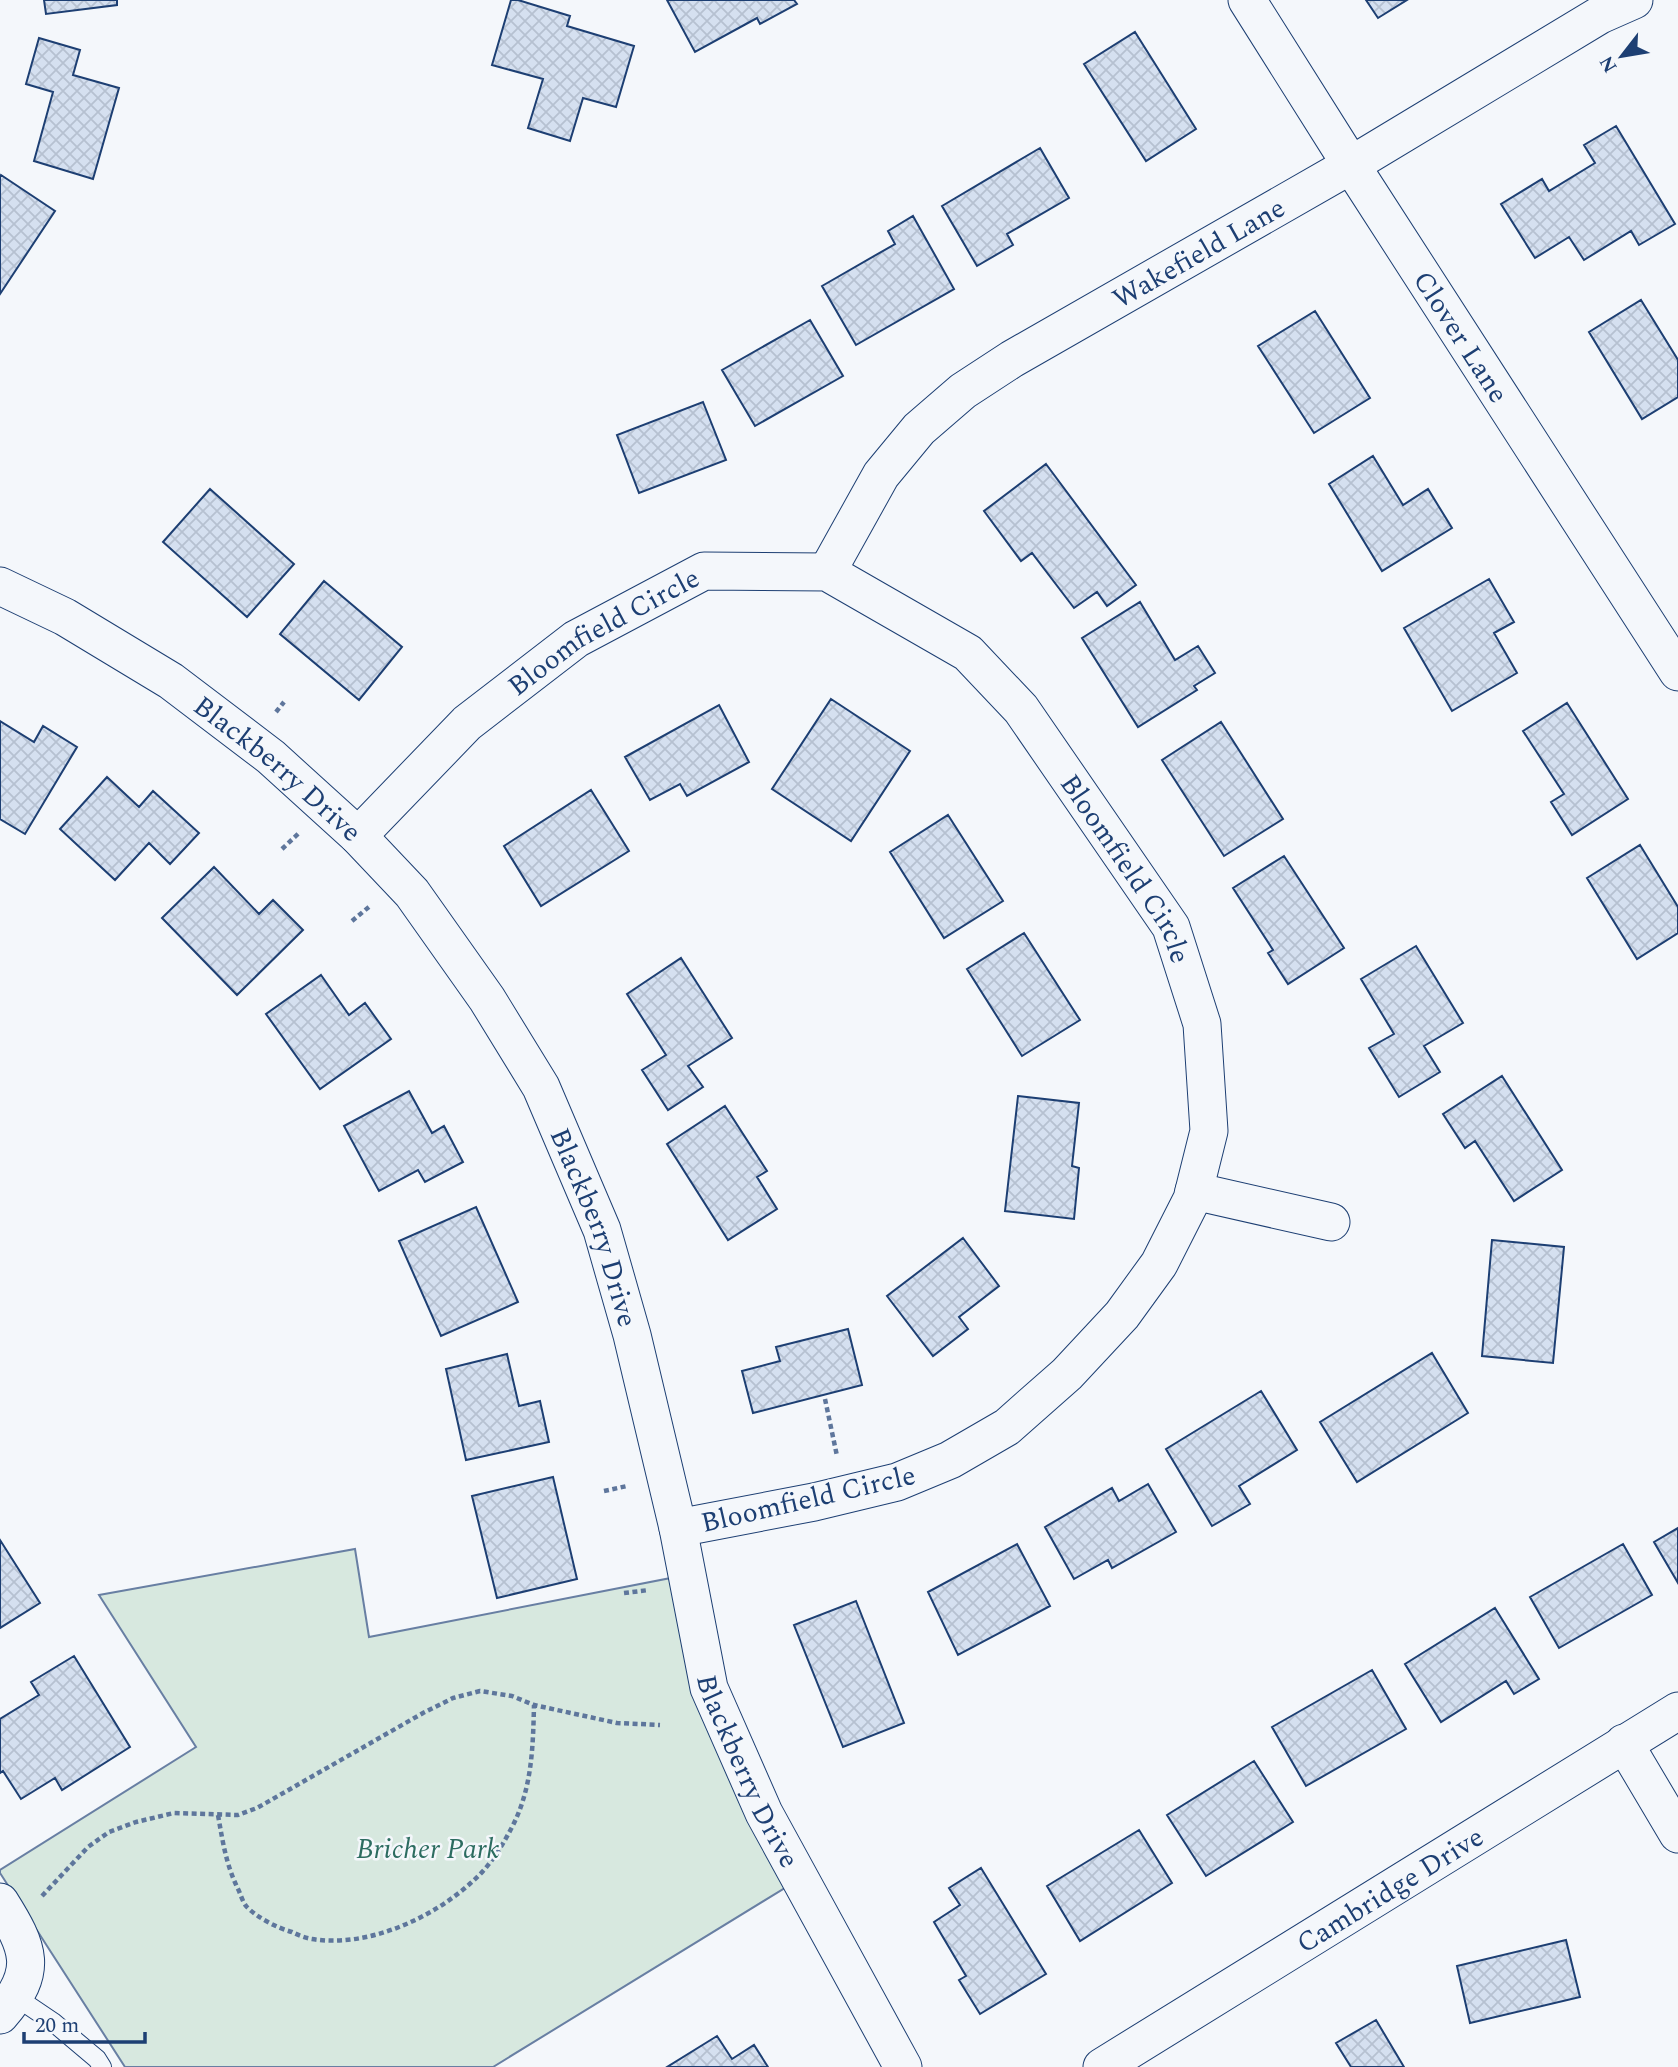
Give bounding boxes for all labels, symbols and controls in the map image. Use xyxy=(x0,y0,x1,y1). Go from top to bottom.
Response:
north arrow xyxy=(1587,21,1657,91)
text: N xyxy=(1592,50,1625,78)
street label: Wakefield Lane xyxy=(1105,187,1294,320)
street label: Clover Lane xyxy=(1402,262,1519,412)
street label: Bloomfield Circle xyxy=(499,557,708,707)
street label: Blackberry Drive xyxy=(184,685,371,853)
street label: Bloomfield Circle xyxy=(1049,765,1201,969)
street label: Blackberry Drive xyxy=(538,1121,649,1332)
street label: Bloomfield Circle xyxy=(697,1454,920,1545)
street label: Blackberry Drive xyxy=(684,1671,810,1876)
street label: Cambridge Drive xyxy=(1288,1816,1492,1965)
park label: Bricher Park xyxy=(356,1828,500,1871)
scale bar xyxy=(24,2000,145,2044)
text: 20 m xyxy=(35,2010,79,2042)

